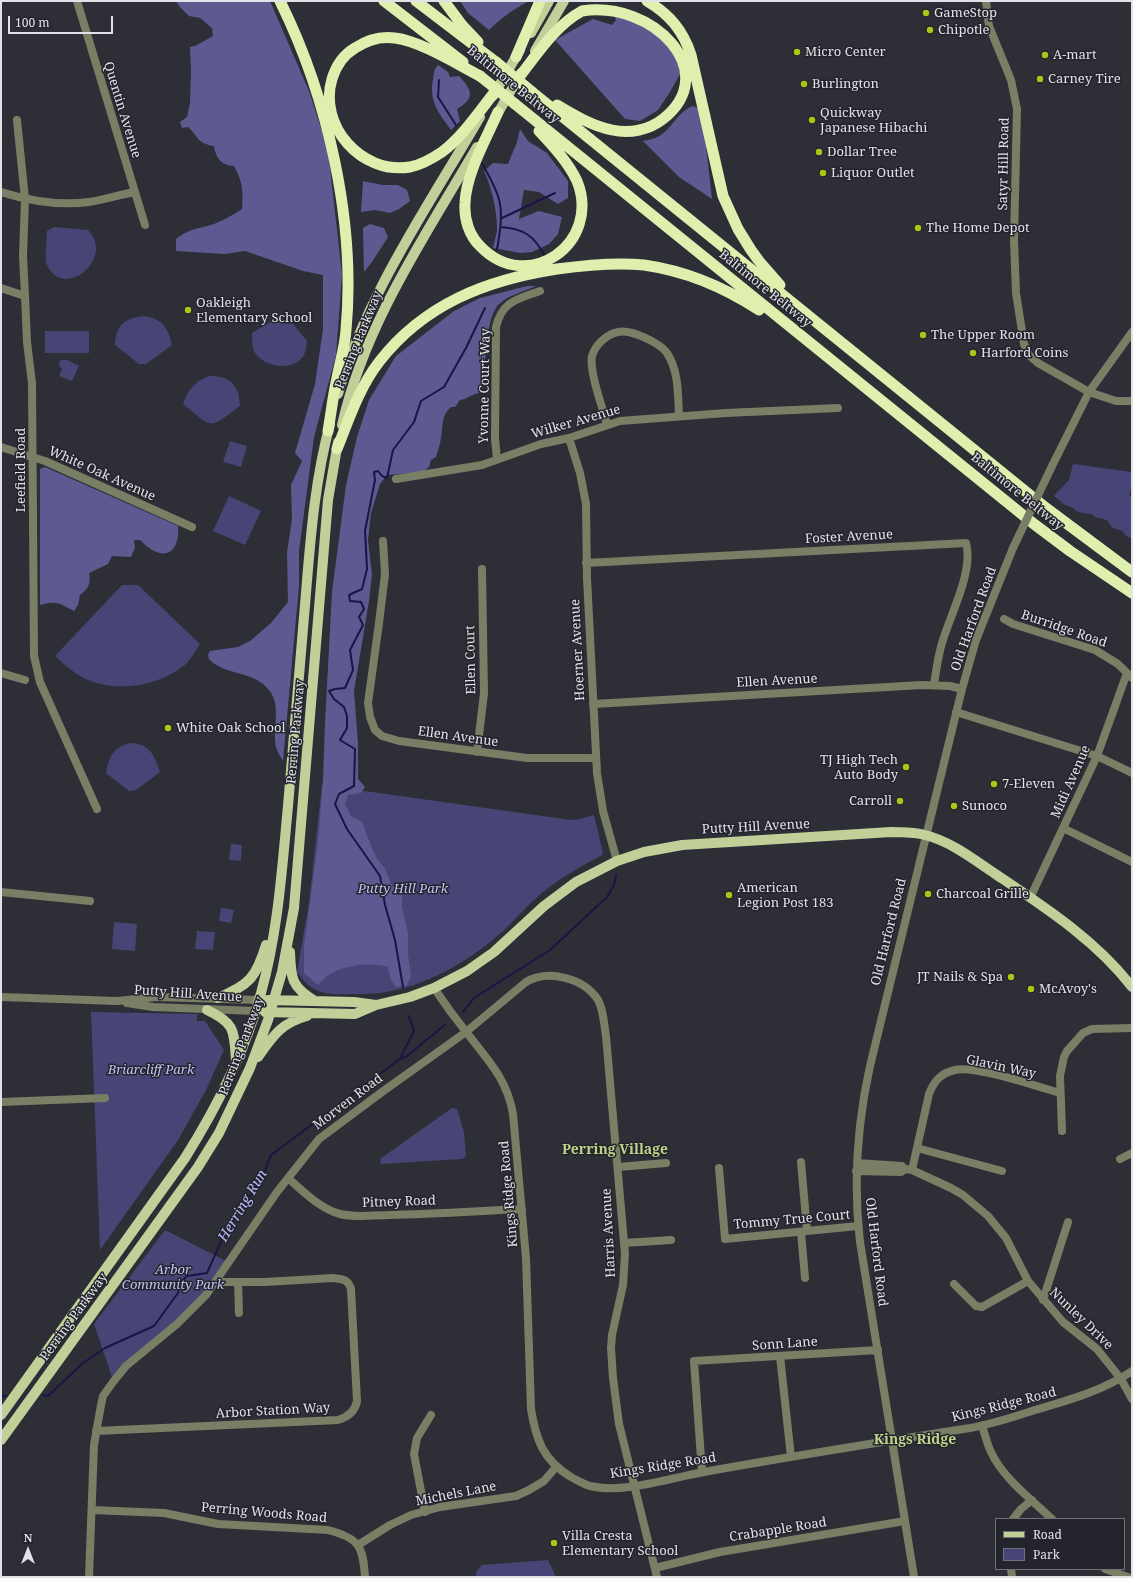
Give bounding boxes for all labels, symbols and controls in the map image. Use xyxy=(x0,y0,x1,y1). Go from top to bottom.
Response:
place label: GameStop xyxy=(934,5,997,21)
scale bar xyxy=(10,8,115,34)
marker: GameStop xyxy=(921,8,931,18)
text: 100 m xyxy=(15,14,50,31)
place label: Chipotle xyxy=(938,22,989,38)
marker: Chipotle xyxy=(925,25,935,35)
street label: Baltimore Beltway xyxy=(464,43,562,127)
place label: Micro Center xyxy=(805,44,886,60)
marker: Micro Center xyxy=(792,47,802,57)
place label: A-mart xyxy=(1053,47,1096,63)
marker: A-mart xyxy=(1040,50,1050,60)
street label: Quentin Avenue xyxy=(100,60,144,160)
place label: Carney Tire xyxy=(1048,71,1121,87)
marker: Carney Tire xyxy=(1035,74,1045,84)
place label: Burlington xyxy=(812,76,879,92)
marker: Burlington xyxy=(799,79,809,89)
place label: Quickway Japanese Hibachi xyxy=(820,105,927,136)
marker: Quickway Japanese Hibachi xyxy=(807,115,817,125)
street label: Satyr Hill Road xyxy=(995,117,1013,211)
place label: Dollar Tree xyxy=(827,144,897,160)
marker: Dollar Tree xyxy=(814,147,824,157)
place label: Liquor Outlet xyxy=(831,165,915,181)
marker: Liquor Outlet xyxy=(818,168,828,178)
place label: The Home Depot xyxy=(926,220,1029,236)
marker: The Home Depot xyxy=(913,223,923,233)
street label: Baltimore Beltway xyxy=(716,247,814,331)
street label: Perring Parkway xyxy=(332,289,386,391)
place label: Oakleigh Elementary School xyxy=(196,295,312,326)
marker: Oakleigh Elementary School xyxy=(183,305,193,315)
place label: The Upper Room xyxy=(931,327,1035,343)
street label: Yvonne Court Way xyxy=(476,328,494,444)
marker: The Upper Room xyxy=(918,330,928,340)
place label: Harford Coins xyxy=(981,345,1068,361)
marker: Harford Coins xyxy=(968,348,978,358)
street label: Wilker Avenue xyxy=(530,402,622,442)
street label: Leefield Road xyxy=(13,428,29,512)
street label: White Oak Avenue xyxy=(46,443,158,505)
street label: Baltimore Beltway xyxy=(968,450,1066,534)
street label: Foster Avenue xyxy=(805,527,893,547)
street label: Old Harford Road xyxy=(948,565,1000,673)
street label: Hoerner Avenue xyxy=(568,599,588,701)
street label: Burridge Road xyxy=(1019,607,1109,651)
street label: Ellen Court xyxy=(463,625,479,695)
street label: Ellen Avenue xyxy=(736,671,818,691)
street label: Perring Parkway xyxy=(284,679,308,785)
place label: White Oak School xyxy=(176,720,286,736)
marker: White Oak School xyxy=(163,723,173,733)
street label: Ellen Avenue xyxy=(417,724,499,750)
street label: Midi Avenue xyxy=(1048,743,1094,821)
place label: TJ High Tech Auto Body xyxy=(820,752,898,783)
marker: TJ High Tech Auto Body xyxy=(901,762,911,772)
place label: 7-Eleven xyxy=(1002,776,1055,792)
marker: 7-Eleven xyxy=(989,779,999,789)
place label: Carroll xyxy=(849,793,892,809)
marker: Carroll xyxy=(895,796,905,806)
place label: Sunoco xyxy=(962,798,1007,814)
marker: Sunoco xyxy=(949,801,959,811)
street label: Putty Hill Avenue xyxy=(701,816,811,838)
street label: Old Harford Road xyxy=(868,877,910,987)
place label: American Legion Post 183 xyxy=(737,880,833,911)
park label: Putty Hill Park xyxy=(358,881,448,897)
place label: Charcoal Grille xyxy=(936,886,1029,902)
marker: Charcoal Grille xyxy=(923,889,933,899)
marker: American Legion Post 183 xyxy=(724,890,734,900)
place label: JT Nails & Spa xyxy=(917,969,1003,985)
marker: JT Nails & Spa xyxy=(1006,972,1016,982)
place label: McAvoy's xyxy=(1039,981,1097,997)
street label: Putty Hill Avenue xyxy=(133,982,243,1006)
marker: McAvoy's xyxy=(1026,984,1036,994)
street label: Perring Parkway xyxy=(216,994,268,1098)
street label: Glavin Way xyxy=(965,1052,1037,1082)
park label: Briarcliff Park xyxy=(108,1062,194,1078)
street label: Morven Road xyxy=(310,1071,386,1133)
street label: Kings Ridge Road xyxy=(497,1140,521,1248)
district label: Perring Village xyxy=(562,1142,668,1158)
water label: Herring Run xyxy=(215,1167,271,1245)
street label: Harris Avenue xyxy=(599,1188,619,1278)
street label: Pitney Road xyxy=(362,1193,436,1211)
street label: Old Harford Road xyxy=(862,1197,890,1307)
street label: Tommy True Court xyxy=(733,1207,851,1233)
park label: Arbor Community Park xyxy=(122,1262,224,1293)
street label: Perring Parkway xyxy=(37,1270,111,1364)
street label: Nunley Drive xyxy=(1046,1285,1116,1353)
street label: Sonn Lane xyxy=(752,1334,818,1354)
street label: Kings Ridge Road xyxy=(950,1384,1058,1426)
street label: Arbor Station Way xyxy=(215,1400,331,1422)
district label: Kings Ridge xyxy=(874,1432,956,1448)
street label: Kings Ridge Road xyxy=(609,1450,717,1482)
street label: Michels Lane xyxy=(414,1479,498,1509)
street label: Perring Woods Road xyxy=(200,1500,328,1526)
street label: Crabapple Road xyxy=(728,1515,828,1545)
legend xyxy=(995,1518,1125,1570)
text: Road xyxy=(1033,1526,1062,1543)
place label: Villa Cresta Elementary School xyxy=(562,1528,678,1559)
north arrow xyxy=(8,1530,48,1570)
text: N xyxy=(24,1530,32,1545)
marker: Villa Cresta Elementary School xyxy=(549,1538,559,1548)
text: Park xyxy=(1033,1546,1060,1563)

